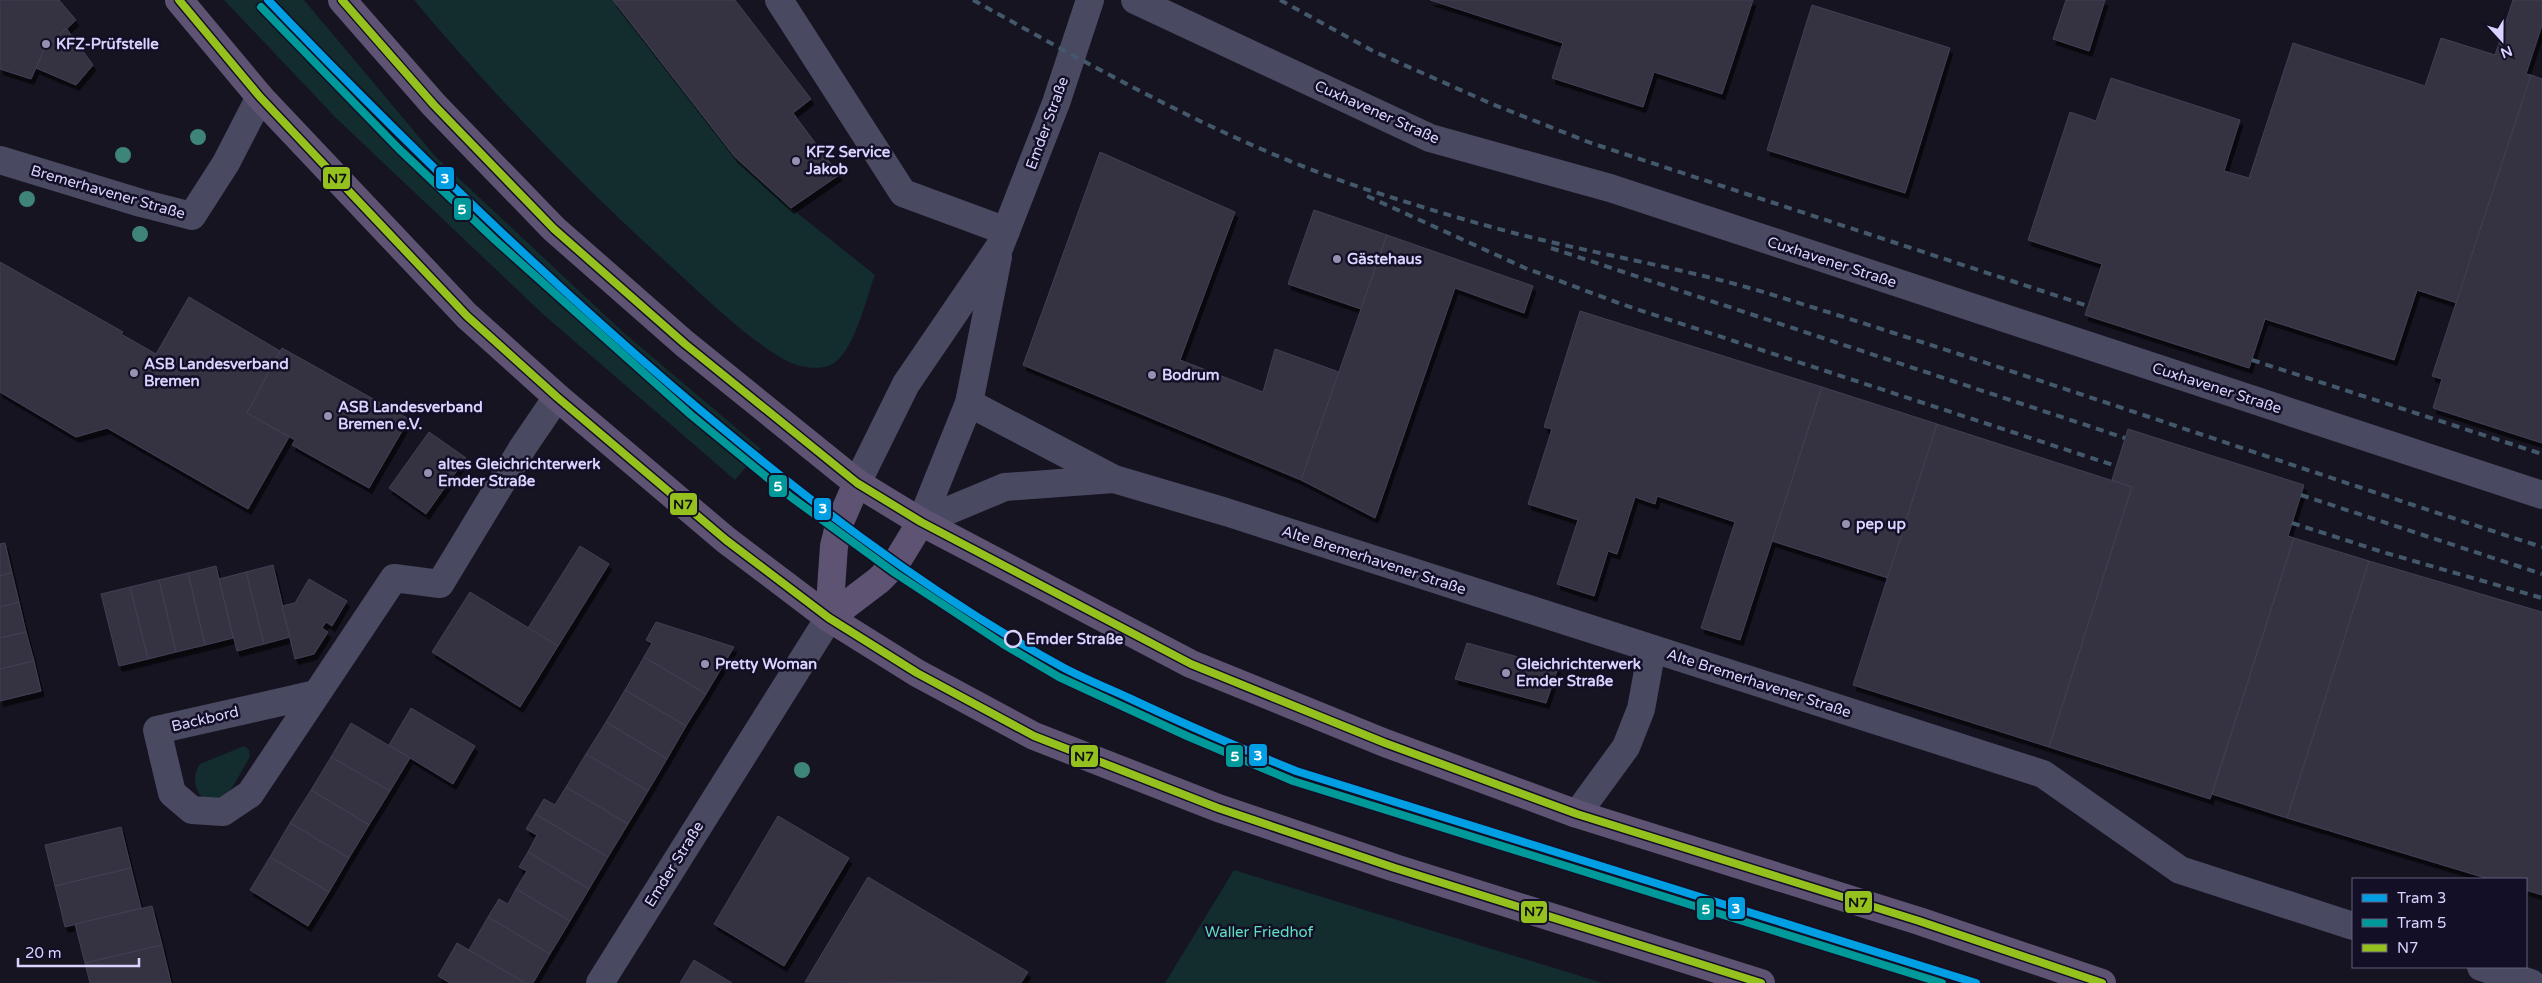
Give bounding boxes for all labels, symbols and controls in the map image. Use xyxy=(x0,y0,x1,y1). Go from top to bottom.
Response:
north arrow xyxy=(2477,15,2527,65)
place label: KFZ-Prüfstelle xyxy=(56,35,159,53)
marker: KFZ-Prüfstelle xyxy=(40,38,52,50)
text: N xyxy=(2498,42,2515,62)
street label: Emder Straße xyxy=(1022,74,1072,172)
street label: Cuxhavener Straße xyxy=(1312,76,1442,148)
place label: KFZ Service Jakob xyxy=(805,143,891,178)
marker: KFZ Service Jakob xyxy=(790,155,802,167)
street label: Bremerhavener Straße xyxy=(29,161,187,223)
line badge: N7 xyxy=(322,166,351,190)
line badge: 3 xyxy=(435,166,455,190)
text: N7 xyxy=(327,170,347,187)
text: 3 xyxy=(441,170,450,187)
line badge: 5 xyxy=(453,197,472,221)
text: 5 xyxy=(458,201,467,218)
street label: Cuxhavener Straße xyxy=(1765,233,1899,291)
place label: Gästehaus xyxy=(1347,250,1422,268)
marker: Gästehaus xyxy=(1331,253,1343,265)
place label: ASB Landesverband Bremen xyxy=(144,355,289,390)
street label: Cuxhavener Straße xyxy=(2150,359,2284,417)
place label: Bodrum xyxy=(1162,366,1220,384)
marker: ASB Landesverband Bremen xyxy=(128,367,140,379)
marker: Bodrum xyxy=(1146,369,1158,381)
place label: ASB Landesverband Bremen e.V. xyxy=(338,398,483,433)
marker: ASB Landesverband Bremen e.V. xyxy=(322,410,334,422)
place label: altes Gleichrichterwerk Emder Straße xyxy=(438,455,600,490)
marker: altes Gleichrichterwerk Emder Straße xyxy=(422,467,434,479)
line badge: 5 xyxy=(768,474,788,498)
text: 5 xyxy=(774,478,783,495)
line badge: N7 xyxy=(669,492,698,516)
text: N7 xyxy=(673,496,693,513)
line badge: 3 xyxy=(813,497,832,521)
text: 3 xyxy=(819,500,828,517)
place label: pep up xyxy=(1856,515,1906,534)
marker: pep up xyxy=(1840,518,1852,530)
street label: Alte Bremerhavener Straße xyxy=(1280,522,1468,598)
marker: Emder Straße xyxy=(1004,630,1022,648)
place label: Emder Straße xyxy=(1026,630,1124,648)
street label: Alte Bremerhavener Straße xyxy=(1665,645,1853,721)
place label: Pretty Woman xyxy=(715,655,817,674)
place label: Gleichrichterwerk Emder Straße xyxy=(1516,655,1641,690)
marker: Pretty Woman xyxy=(699,658,711,670)
marker: Gleichrichterwerk Emder Straße xyxy=(1500,667,1512,679)
street label: Backbord xyxy=(170,703,240,735)
line badge: 3 xyxy=(1248,743,1268,767)
line badge: N7 xyxy=(1070,744,1099,768)
line badge: 5 xyxy=(1225,744,1244,768)
text: 3 xyxy=(1254,747,1263,764)
text: N7 xyxy=(1074,748,1094,765)
text: 5 xyxy=(1231,748,1240,765)
street label: Emder Straße xyxy=(641,818,707,910)
legend xyxy=(2352,878,2527,968)
text: Tram 3 xyxy=(2397,889,2447,907)
line badge: N7 xyxy=(1844,890,1873,914)
text: N7 xyxy=(1848,894,1868,911)
line badge: 3 xyxy=(1727,896,1746,920)
line badge: 5 xyxy=(1696,897,1715,921)
line badge: N7 xyxy=(1520,900,1548,924)
text: 3 xyxy=(1732,900,1741,917)
text: 5 xyxy=(1702,901,1711,918)
text: N7 xyxy=(1524,903,1544,920)
text: Tram 5 xyxy=(2397,914,2447,932)
park label: Waller Friedhof xyxy=(1205,923,1314,941)
scale bar xyxy=(18,936,139,968)
text: N7 xyxy=(2397,939,2418,957)
text: 20 m xyxy=(25,944,62,962)

